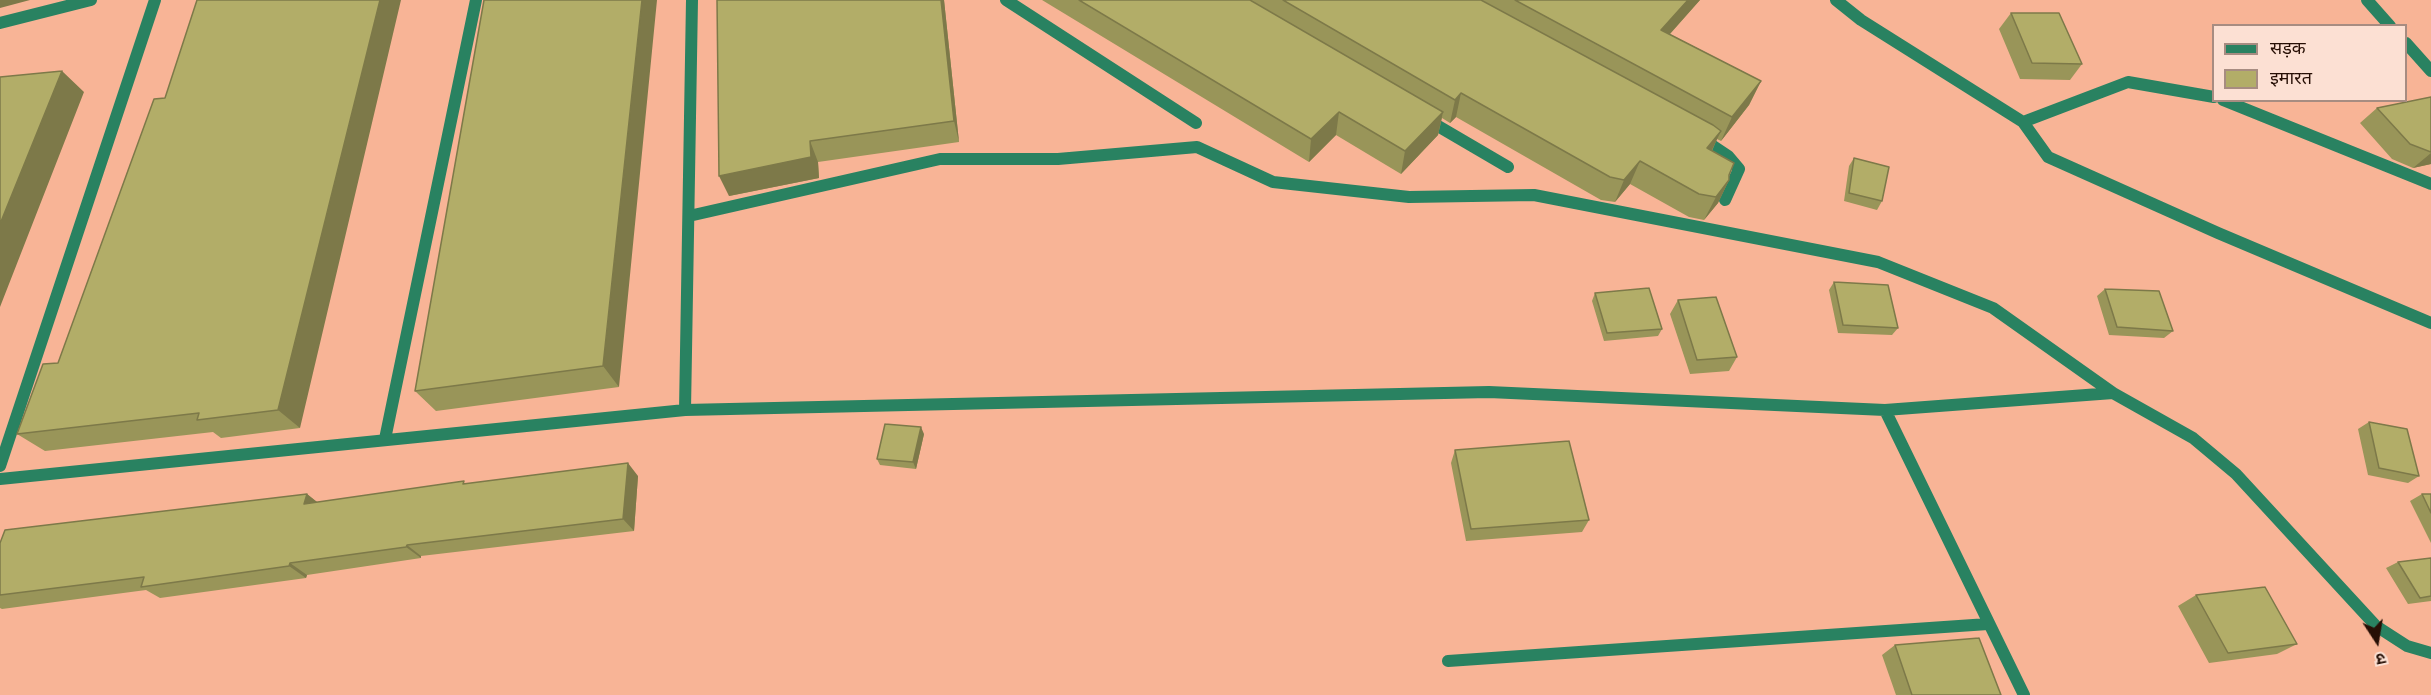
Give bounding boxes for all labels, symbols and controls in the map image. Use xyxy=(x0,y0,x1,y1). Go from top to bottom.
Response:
legend xyxy=(2212,24,2407,102)
text: सड़क xyxy=(2270,37,2306,58)
text: इमारत xyxy=(2270,67,2312,88)
north arrow xyxy=(2347,611,2407,671)
text: उ xyxy=(2374,649,2387,669)

